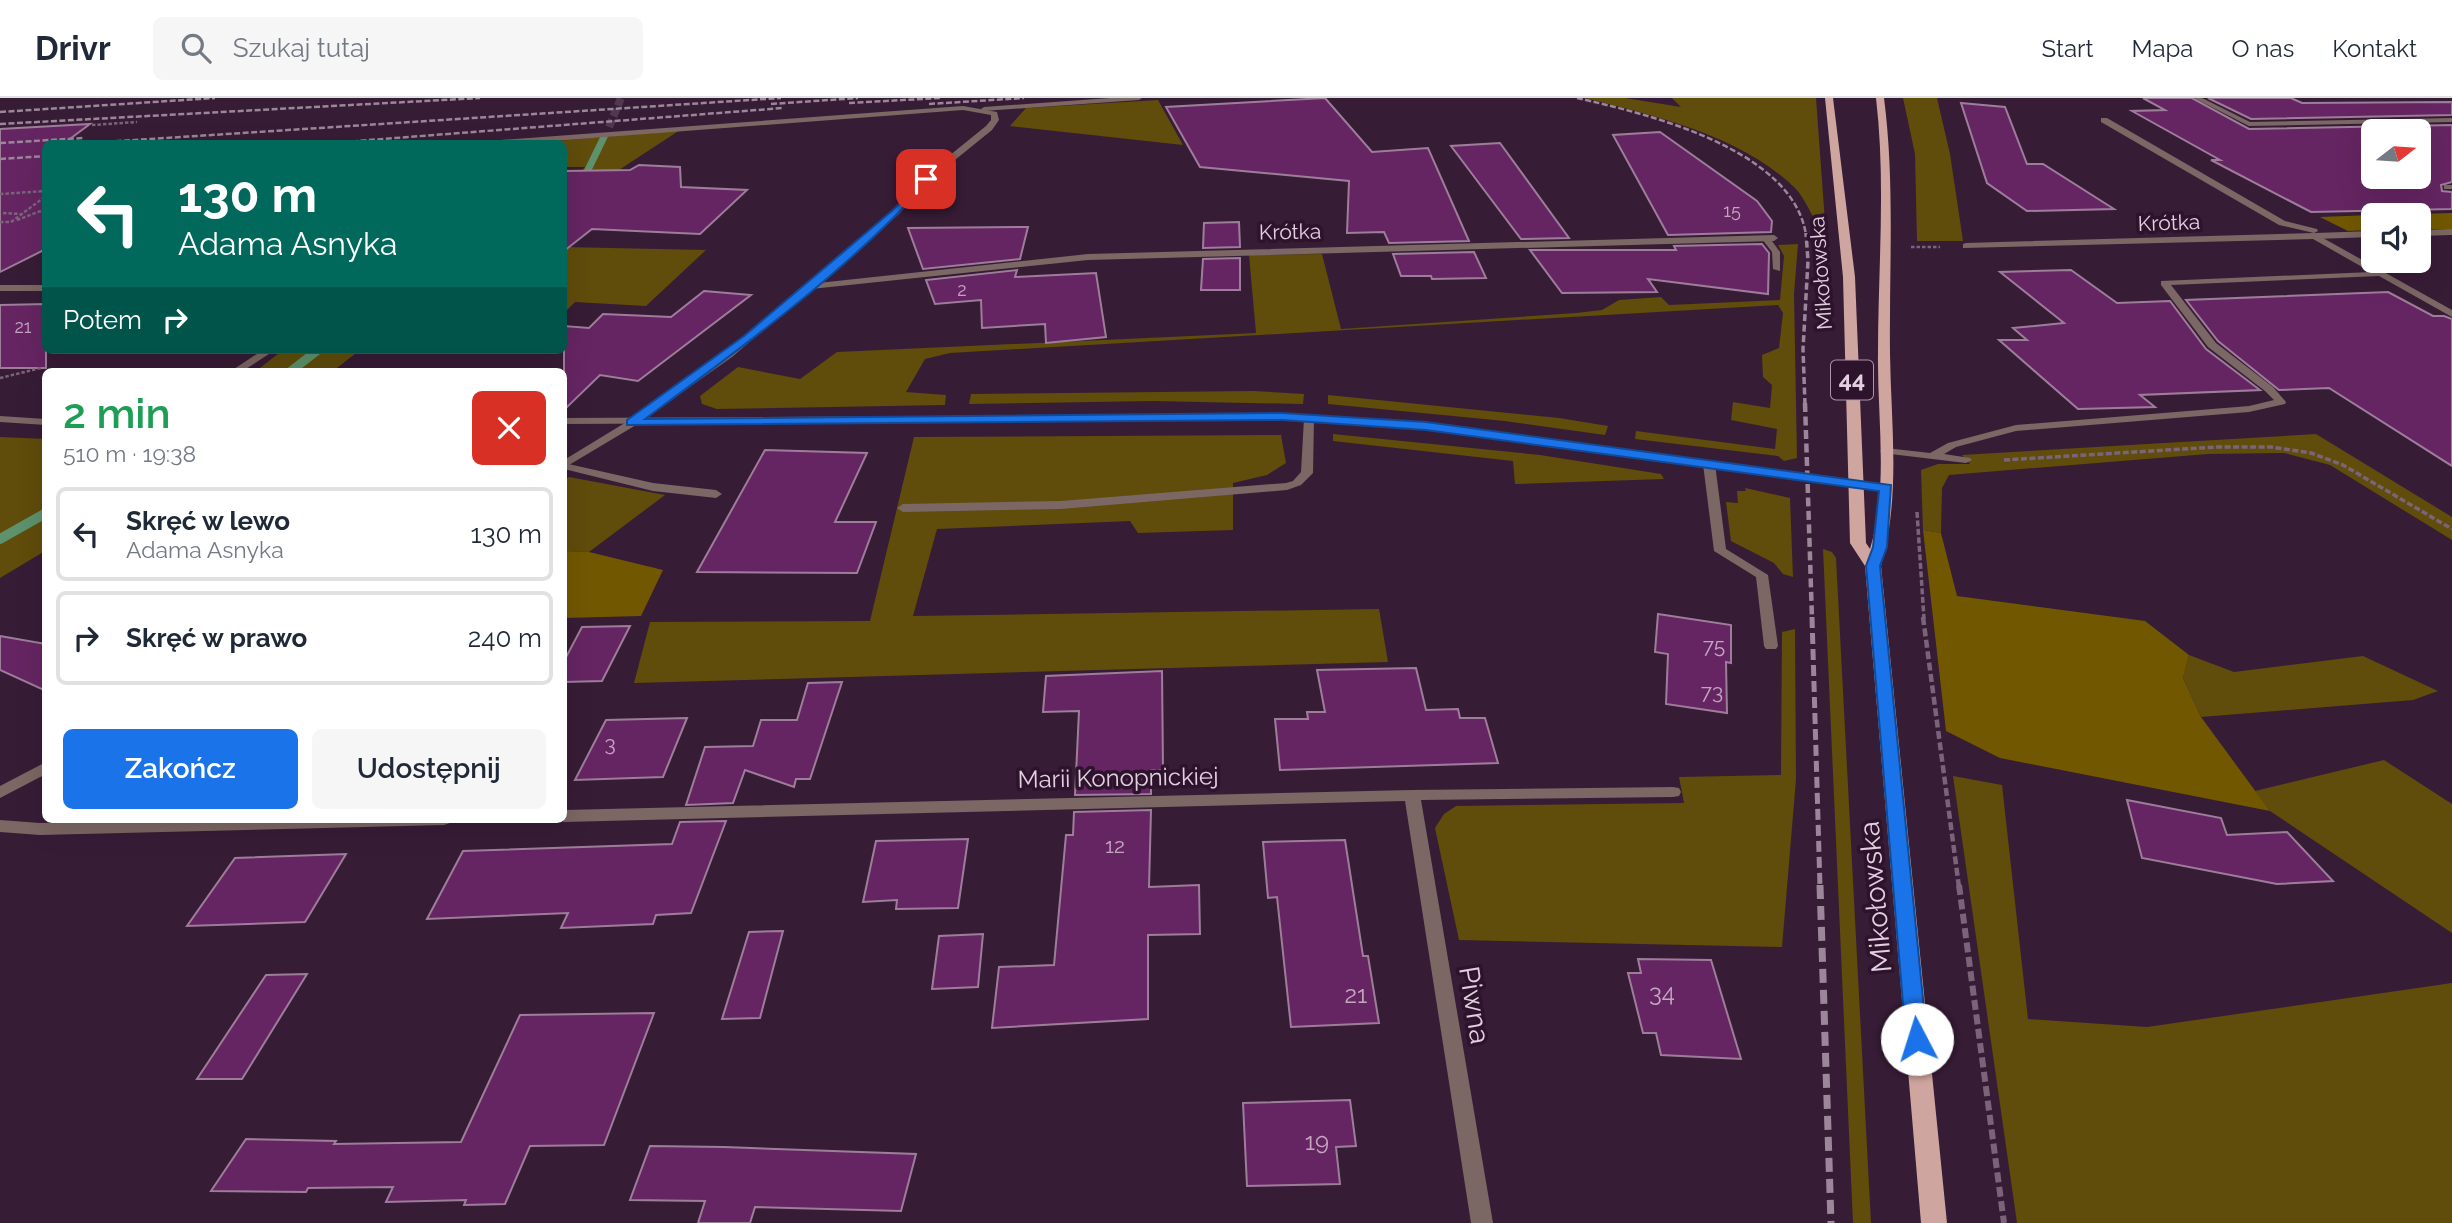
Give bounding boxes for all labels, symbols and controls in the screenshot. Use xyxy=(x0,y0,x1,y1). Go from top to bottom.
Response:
search box xyxy=(153,17,643,80)
text: Drivr xyxy=(35,29,111,68)
icon: search xyxy=(177,29,215,67)
text: Szukaj tutaj xyxy=(233,33,370,63)
text: Start xyxy=(2042,34,2094,63)
text: Mapa xyxy=(2132,34,2193,63)
text: O nas xyxy=(2231,34,2294,63)
text: Kontakt xyxy=(2332,34,2417,63)
north arrow xyxy=(2361,119,2431,189)
map controls xyxy=(2361,119,2431,273)
pin xyxy=(896,149,956,209)
icon: arrive xyxy=(907,160,945,198)
text: 130 m xyxy=(178,166,317,223)
icon: left xyxy=(63,168,154,259)
house number: 15 xyxy=(1723,200,1741,221)
button: sound xyxy=(2361,203,2431,273)
street label: Krótka xyxy=(2137,209,2201,236)
street label: Mikołowska xyxy=(1804,215,1837,331)
street label: Krótka xyxy=(1259,218,1321,245)
text: Adama Asnyka xyxy=(178,225,397,262)
house number: 2 xyxy=(957,279,967,300)
icon: right xyxy=(156,301,194,339)
text: Potem xyxy=(63,305,142,335)
house number: 21 xyxy=(14,316,32,337)
road number: 44 xyxy=(1831,360,1873,400)
text: 2 min xyxy=(63,389,171,438)
button: close xyxy=(472,391,546,465)
text: 510 m · 19:38 xyxy=(63,440,196,467)
text: Skręć w lewo xyxy=(126,506,290,536)
icon: left xyxy=(67,515,105,553)
text: 130 m xyxy=(471,519,542,549)
text: Adama Asnyka xyxy=(126,536,284,563)
icon: right xyxy=(67,619,105,657)
text: Skręć w prawo xyxy=(126,623,307,653)
text: 240 m xyxy=(468,623,542,653)
house number: 75 xyxy=(1703,633,1725,658)
house number: 73 xyxy=(1701,679,1723,704)
button: Zakończ xyxy=(63,729,298,809)
button: Udostępnij xyxy=(312,729,546,809)
house number: 3 xyxy=(604,731,616,756)
street label: Marii Konopnickiej xyxy=(1017,761,1219,794)
street label: Mikołowska xyxy=(1852,820,1899,974)
house number: 12 xyxy=(1105,833,1125,858)
street label: Piwna xyxy=(1452,964,1497,1046)
house number: 34 xyxy=(1649,978,1675,1007)
house number: 21 xyxy=(1345,980,1367,1009)
position arrow xyxy=(1880,1002,1954,1076)
house number: 19 xyxy=(1305,1127,1329,1156)

